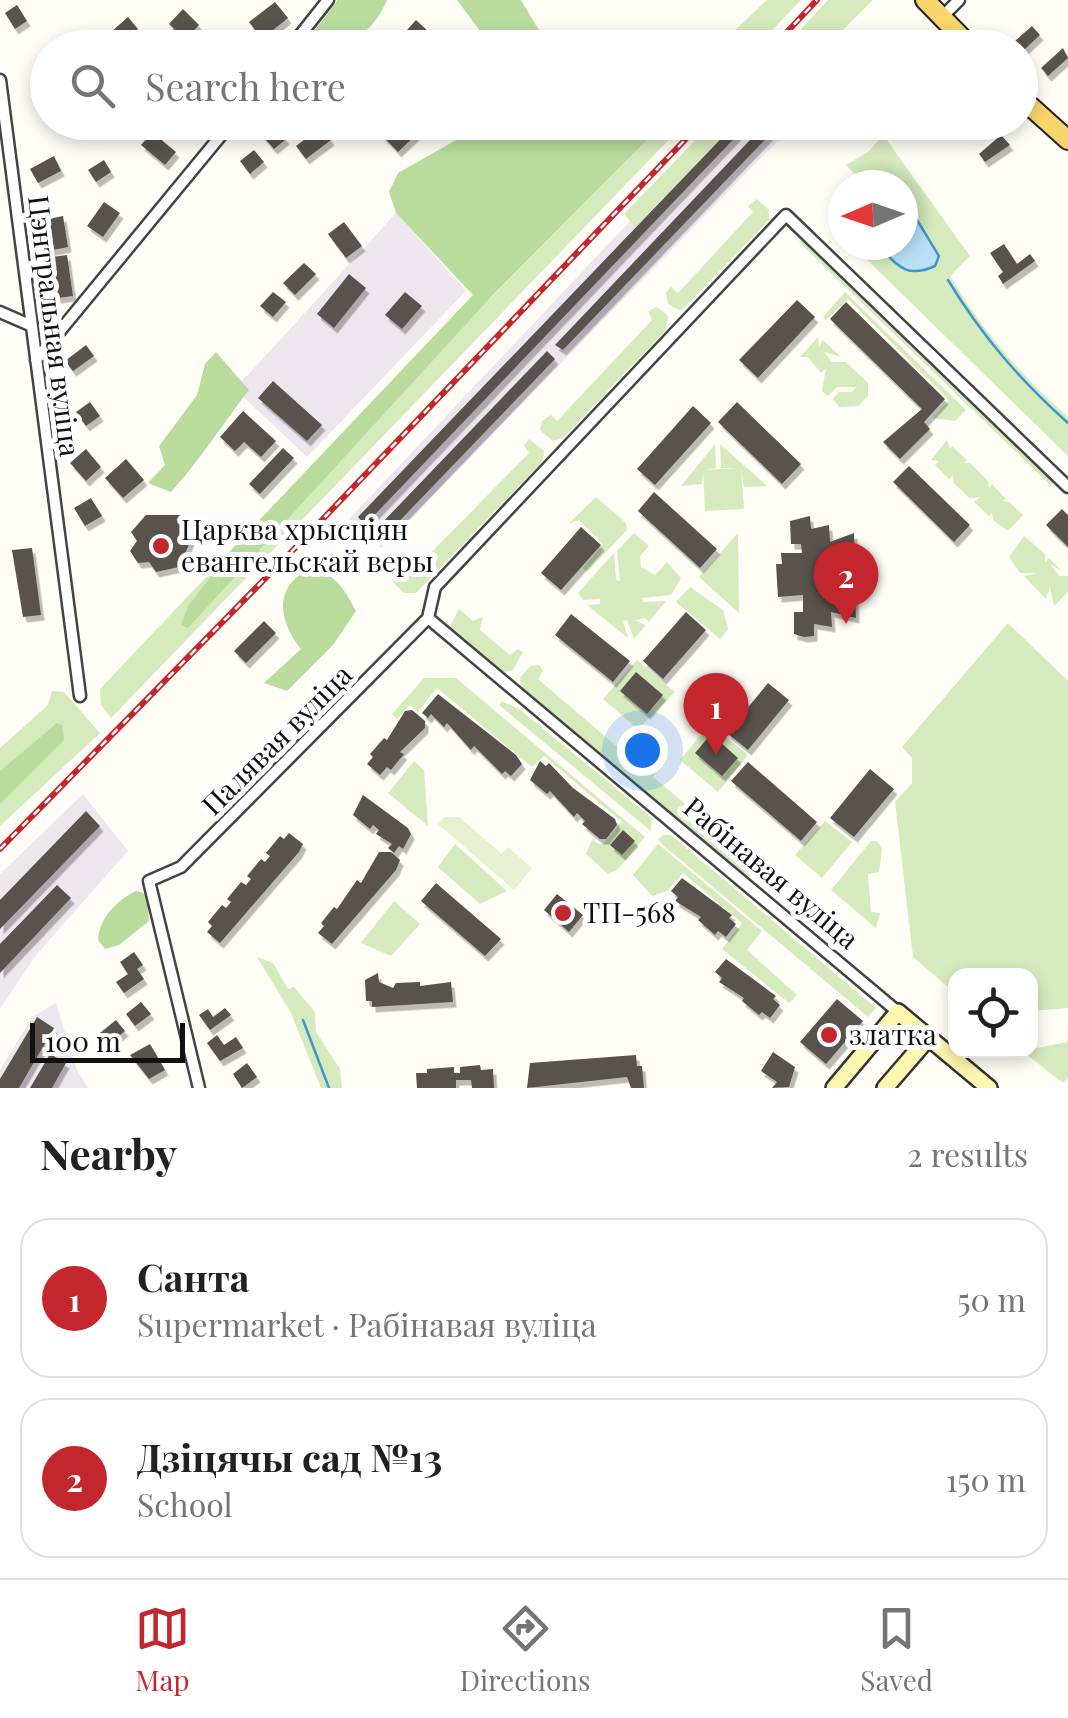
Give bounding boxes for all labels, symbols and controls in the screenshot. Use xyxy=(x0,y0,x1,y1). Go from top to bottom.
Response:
search box xyxy=(30,30,1038,140)
icon: search xyxy=(65,58,120,113)
text: Search here xyxy=(145,60,346,111)
north arrow xyxy=(828,170,918,260)
street label: Цэнтральная вуліца xyxy=(21,193,90,459)
place label: Царква хрысціян евангельскай веры xyxy=(181,510,433,579)
marker: Царква хрысціян евангельскай веры xyxy=(150,535,172,557)
pin: 2 xyxy=(814,542,878,624)
street label: Палявая вуліца xyxy=(193,656,359,822)
pin: 1 xyxy=(684,672,748,755)
your location xyxy=(617,725,668,776)
street label: Рабінавая вуліца xyxy=(677,788,867,956)
place label: ТП-568 xyxy=(583,893,676,930)
marker: ТП-568 xyxy=(552,902,574,924)
map controls xyxy=(948,968,1038,1058)
button: locate xyxy=(948,968,1038,1058)
place label: златка xyxy=(849,1015,937,1052)
scale bar xyxy=(30,1018,185,1062)
text: 100 m xyxy=(45,1022,121,1059)
marker: златка xyxy=(818,1024,840,1046)
text: Nearby xyxy=(40,1125,177,1181)
text: 2 results xyxy=(907,1132,1028,1175)
text: Санта xyxy=(137,1251,250,1302)
text: 1 xyxy=(68,1277,81,1320)
text: 50 m xyxy=(957,1277,1026,1320)
text: Supermarket · Рабінавая вуліца xyxy=(137,1302,597,1345)
text: Дзіцячы сад №13 xyxy=(137,1431,442,1482)
text: 2 xyxy=(66,1457,83,1500)
text: 150 m xyxy=(946,1457,1026,1500)
text: School xyxy=(137,1482,233,1525)
tab: Map xyxy=(135,1601,190,1698)
tab: Directions xyxy=(460,1601,591,1698)
tab: Saved xyxy=(860,1601,933,1698)

